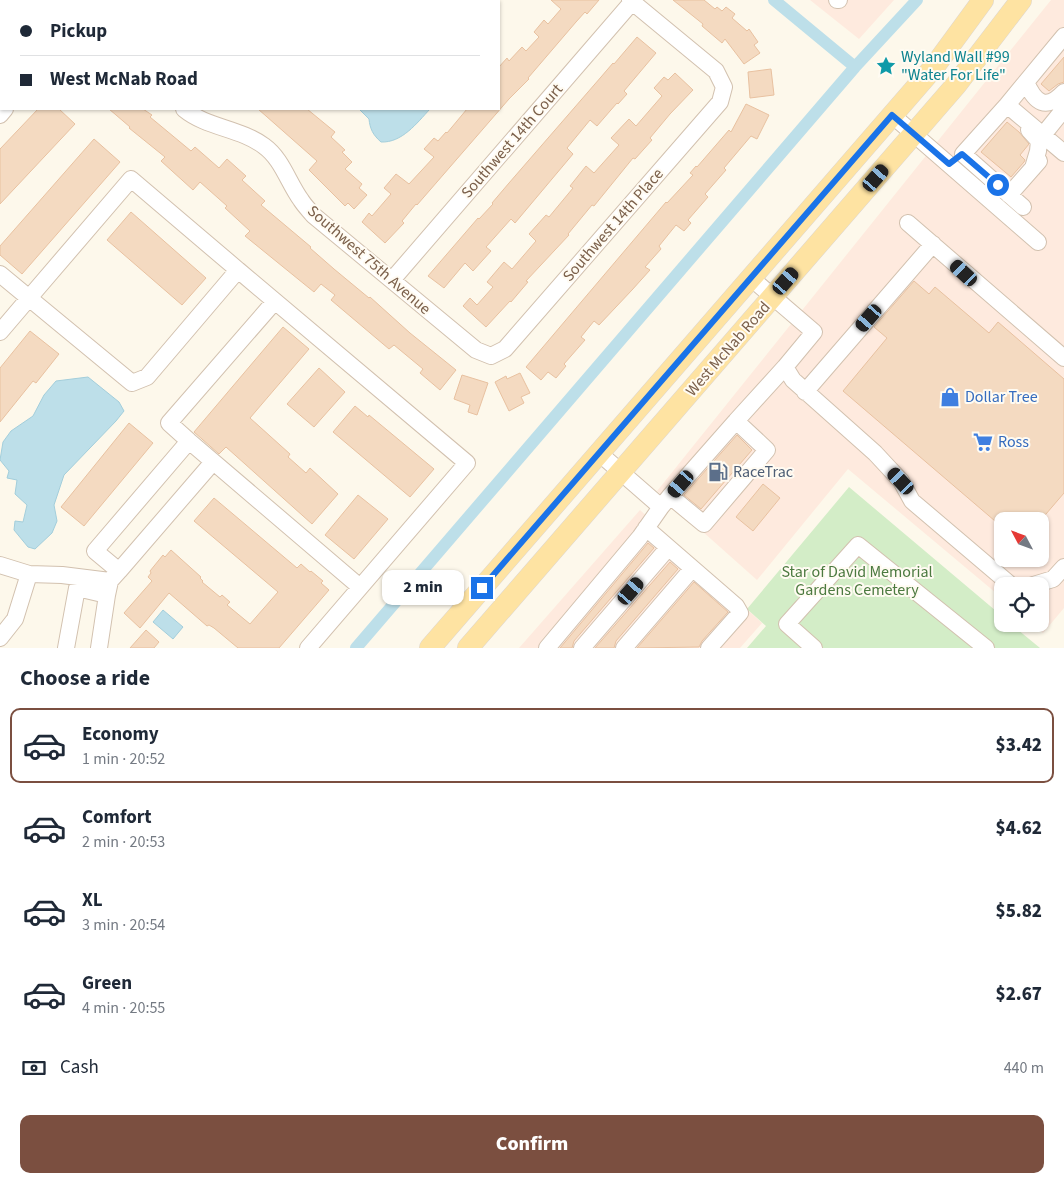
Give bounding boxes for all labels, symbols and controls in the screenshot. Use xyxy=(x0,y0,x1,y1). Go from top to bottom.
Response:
text: Pickup xyxy=(50,18,107,45)
place label: Wyland Wall #99 "Water For Life" xyxy=(901,46,1010,86)
place icon: Wyland Wall #99 "Water For Life" xyxy=(875,55,897,77)
text: West McNab Road xyxy=(50,66,198,93)
street label: Southwest 14th Court xyxy=(456,79,568,203)
car xyxy=(860,162,891,194)
street label: Southwest 14th Place xyxy=(558,164,668,286)
route start xyxy=(987,174,1009,196)
street label: Southwest 75th Avenue xyxy=(303,200,435,320)
car xyxy=(947,257,980,289)
car xyxy=(770,265,801,297)
street label: West McNab Road xyxy=(681,297,775,401)
car xyxy=(853,302,884,334)
shop icon: Dollar Tree xyxy=(939,386,961,408)
place label: Dollar Tree xyxy=(965,386,1038,408)
supermarket icon: Ross xyxy=(972,431,994,453)
place label: Ross xyxy=(998,431,1029,453)
fuel station icon: RaceTrac xyxy=(707,461,729,483)
place label: RaceTrac xyxy=(733,461,793,483)
car xyxy=(885,465,916,497)
car xyxy=(665,468,696,500)
north arrow xyxy=(994,512,1049,568)
map controls xyxy=(994,512,1049,632)
park label: Star of David Memorial Gardens Cemetery xyxy=(781,561,933,601)
callout: 2 min xyxy=(382,570,464,606)
car xyxy=(615,575,646,607)
text: 2 min xyxy=(403,576,443,598)
route end xyxy=(471,577,493,599)
button: locate xyxy=(994,577,1049,632)
text: Choose a ride xyxy=(20,662,150,694)
text: Economy xyxy=(82,721,159,748)
icon: car xyxy=(22,723,67,768)
text: $3.42 xyxy=(996,732,1042,759)
text: 1 min · 20:52 xyxy=(82,748,165,770)
text: Comfort xyxy=(82,804,152,831)
icon: car xyxy=(22,806,67,851)
text: $4.62 xyxy=(996,815,1042,842)
text: 2 min · 20:53 xyxy=(82,831,165,853)
text: XL xyxy=(82,887,103,914)
icon: car xyxy=(22,889,67,934)
text: $5.82 xyxy=(996,898,1042,925)
text: 3 min · 20:54 xyxy=(82,914,165,936)
text: Green xyxy=(82,970,132,997)
icon: car xyxy=(22,972,67,1017)
text: $2.67 xyxy=(996,981,1042,1008)
text: 4 min · 20:55 xyxy=(82,997,165,1019)
icon: cash xyxy=(20,1054,48,1082)
text: Cash xyxy=(60,1054,99,1081)
text: 440 m xyxy=(1004,1057,1044,1079)
button: Confirm xyxy=(20,1115,1044,1173)

